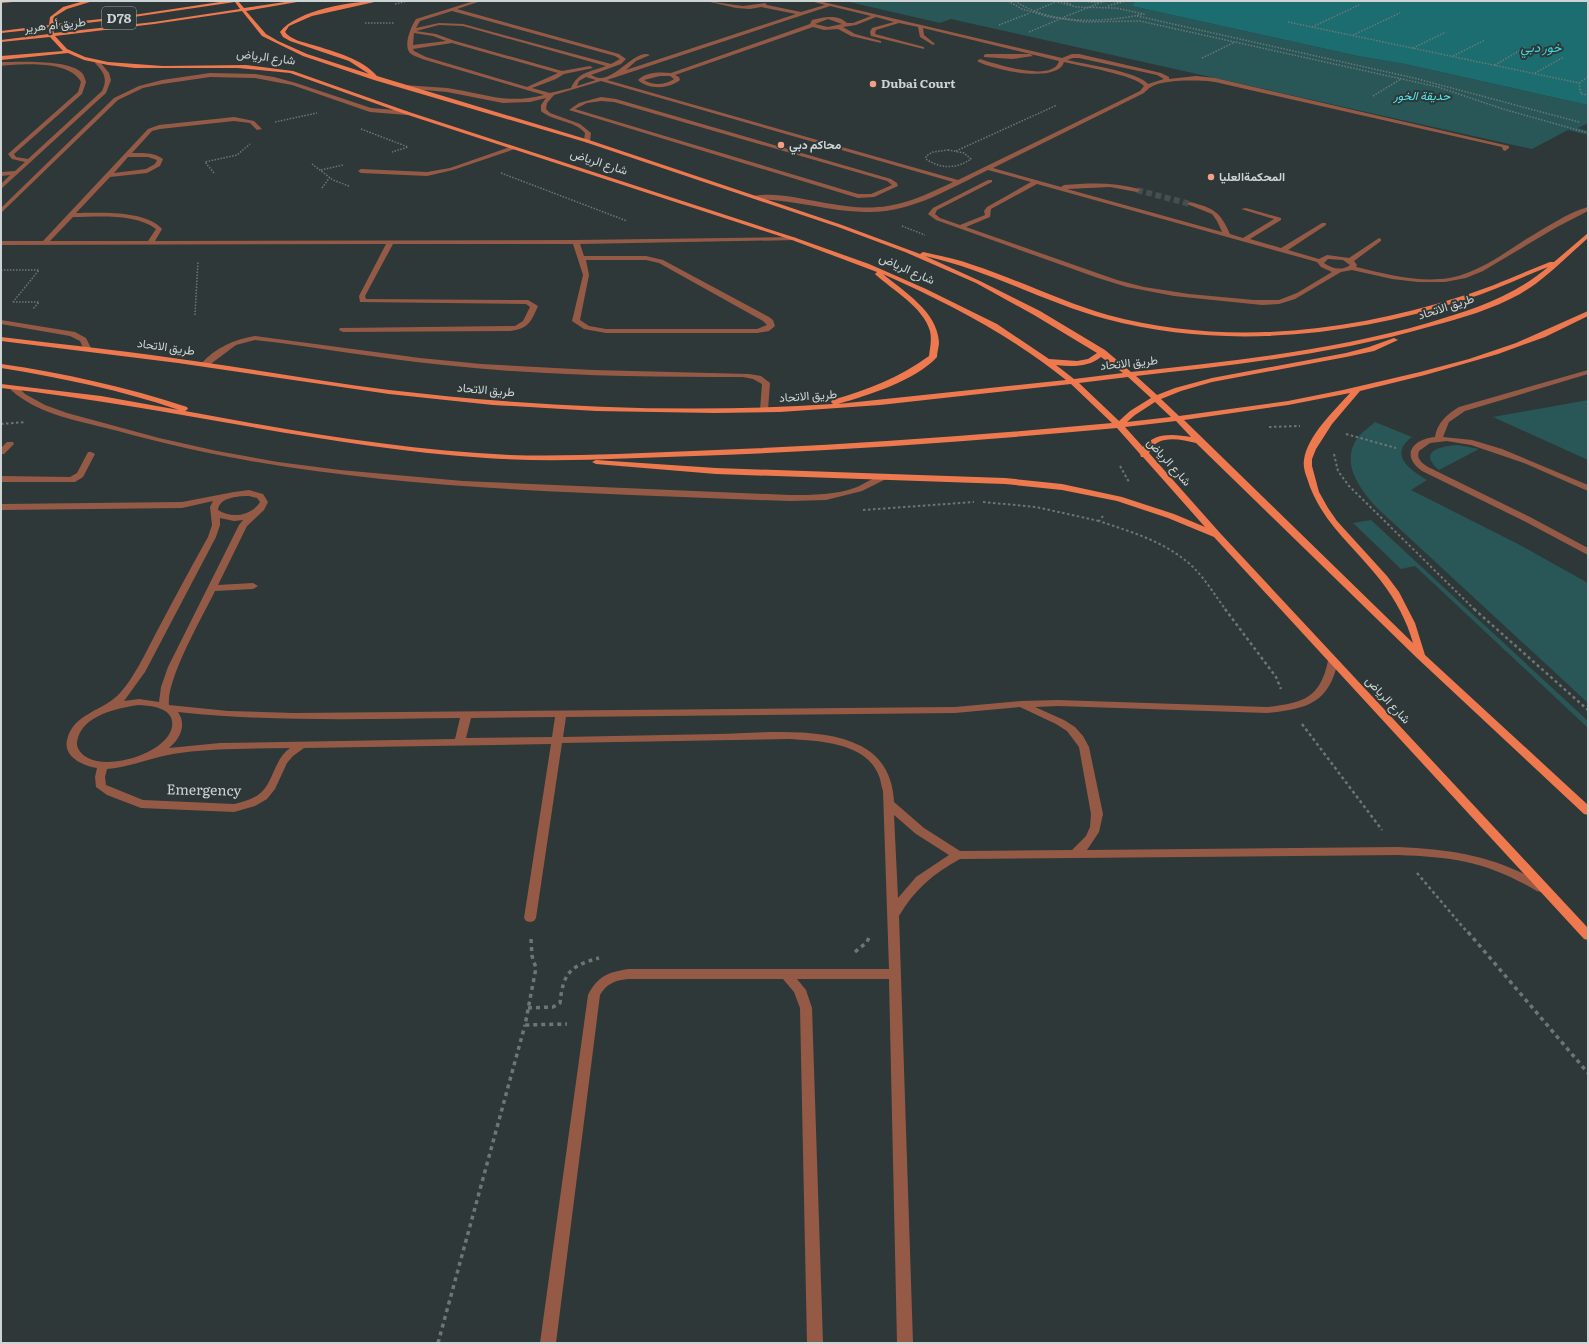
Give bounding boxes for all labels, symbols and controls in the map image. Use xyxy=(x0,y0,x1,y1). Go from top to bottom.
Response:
road number: D78 xyxy=(102,7,136,29)
street label: طريق أم هرير xyxy=(22,12,87,36)
water label: خور دبي xyxy=(1520,37,1563,58)
street label: شارع الرياض xyxy=(235,43,297,70)
place label: Dubai Court xyxy=(881,74,956,92)
marker: Dubai Court xyxy=(868,79,878,89)
park label: حديقة الخور xyxy=(1393,86,1451,104)
place label: محاكم دبي xyxy=(789,135,842,155)
marker: محاكم دبي xyxy=(776,140,786,150)
street label: شارع الرياض xyxy=(568,143,630,180)
place label: المحكمةالعليا xyxy=(1219,167,1285,185)
marker: المحكمةالعليا xyxy=(1206,172,1216,182)
street label: شارع الرياض xyxy=(876,248,938,289)
street label: طريق الاتحاد xyxy=(1415,288,1476,324)
street label: طريق الاتحاد xyxy=(136,333,196,359)
street label: طريق الاتحاد xyxy=(1099,350,1159,374)
street label: طريق الاتحاد xyxy=(456,378,516,401)
street label: طريق الاتحاد xyxy=(778,384,838,406)
street label: شارع الرياض xyxy=(1142,433,1196,490)
street label: شارع الرياض xyxy=(1361,672,1416,728)
street label: Emergency xyxy=(166,778,243,800)

